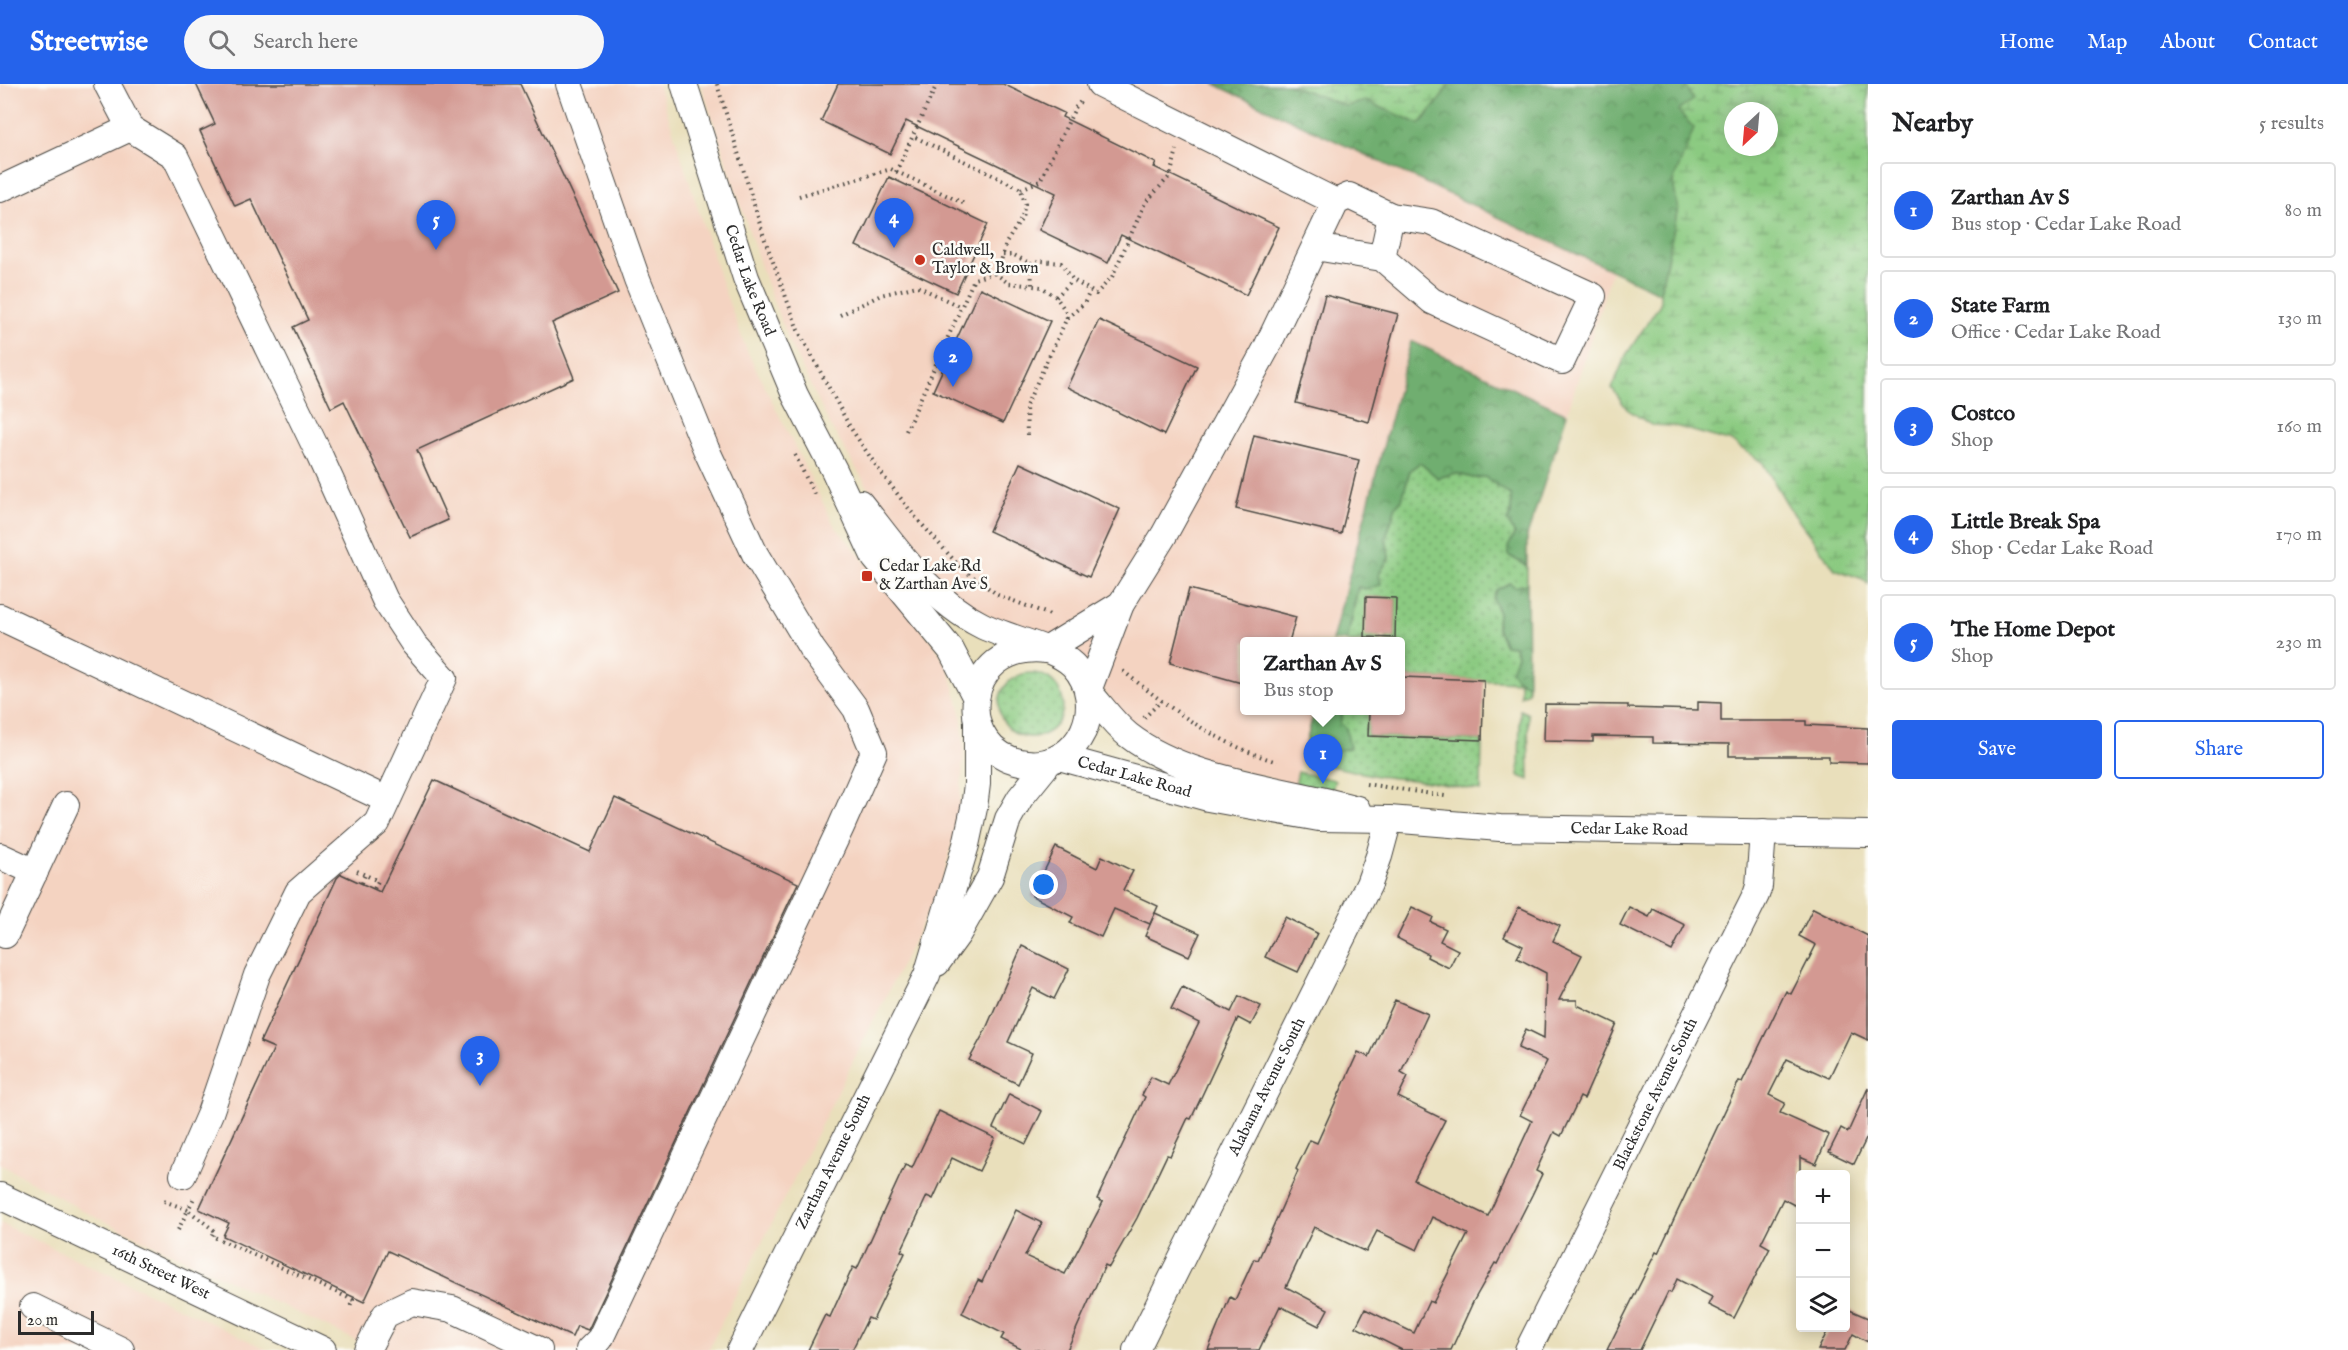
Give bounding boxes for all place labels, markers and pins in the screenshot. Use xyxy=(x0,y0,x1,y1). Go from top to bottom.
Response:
pin: 4 xyxy=(874,198,914,248)
pin: 5 xyxy=(416,200,456,250)
place label: Caldwell, Taylor & Brown xyxy=(932,241,1039,279)
marker: Caldwell, Taylor & Brown xyxy=(913,253,927,267)
pin: 2 xyxy=(934,338,972,387)
place label: Cedar Lake Rd & Zarthan Ave S xyxy=(879,557,988,595)
marker: Cedar Lake Rd & Zarthan Ave S xyxy=(860,569,874,583)
pin: 1 xyxy=(1304,734,1342,784)
pin: 3 xyxy=(460,1036,500,1086)

